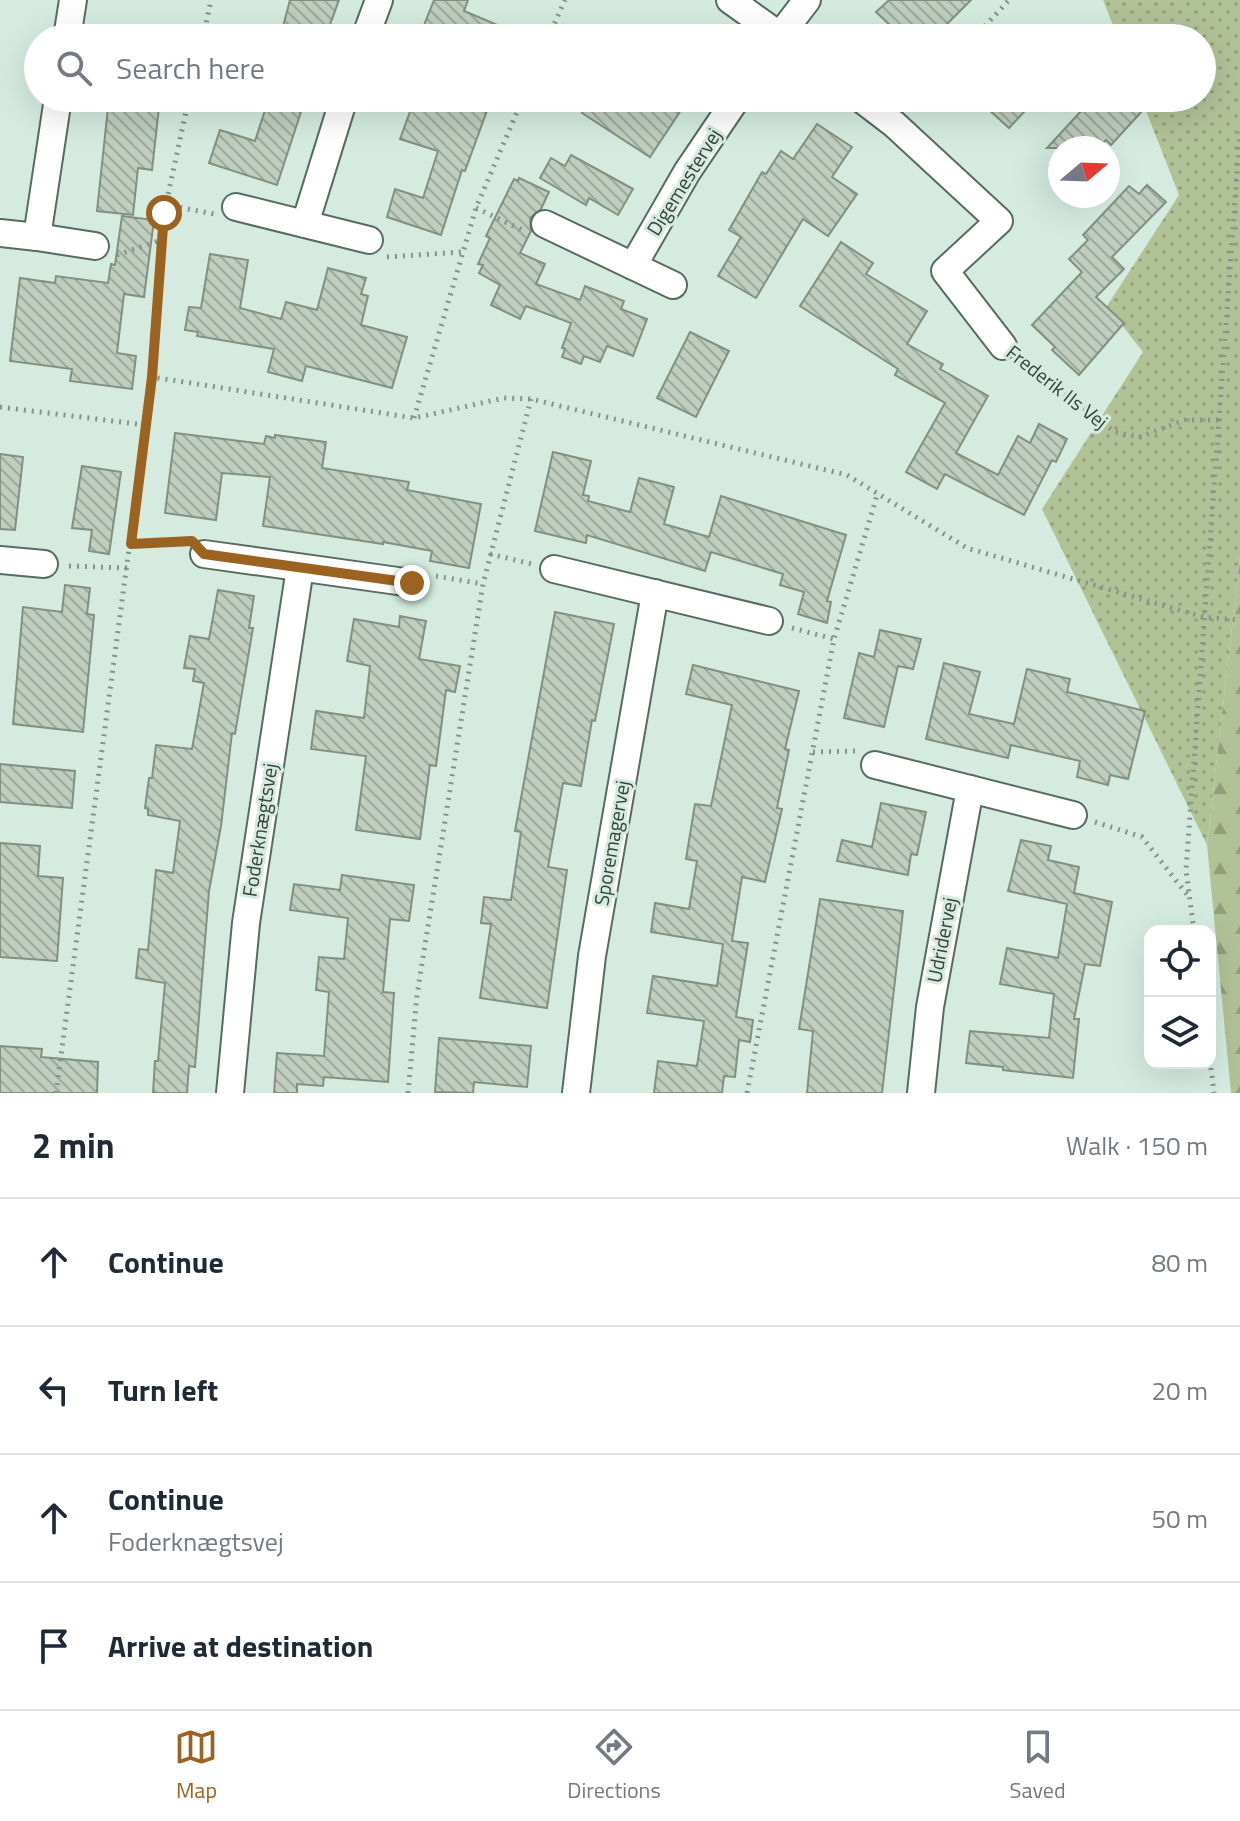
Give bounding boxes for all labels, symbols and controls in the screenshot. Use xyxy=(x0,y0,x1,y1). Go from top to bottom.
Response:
search box xyxy=(24,24,1216,112)
text: Search here xyxy=(116,45,265,91)
icon: search xyxy=(52,46,96,90)
street label: Digemestervej xyxy=(638,122,729,242)
north arrow xyxy=(1048,136,1120,208)
route start xyxy=(146,195,182,231)
street label: Frederik IIs Vej xyxy=(1000,337,1115,436)
route end xyxy=(394,565,430,601)
street label: Foderknægtsvej xyxy=(234,761,285,899)
street label: Sporemagervej xyxy=(585,778,638,908)
street label: Udridervej xyxy=(918,895,965,985)
map controls xyxy=(1144,925,1216,1069)
button: locate xyxy=(1144,925,1216,997)
button: layers xyxy=(1144,997,1216,1069)
text: 2 min xyxy=(32,1119,115,1171)
text: Walk · 150 m xyxy=(1066,1126,1208,1165)
text: Continue xyxy=(108,1239,224,1285)
icon: ahead xyxy=(32,1240,76,1284)
text: 80 m xyxy=(1151,1243,1208,1282)
text: Turn left xyxy=(108,1367,218,1413)
icon: left xyxy=(32,1368,76,1412)
text: 20 m xyxy=(1151,1371,1208,1410)
text: Continue xyxy=(108,1476,224,1522)
icon: ahead xyxy=(32,1496,76,1540)
text: 50 m xyxy=(1151,1499,1208,1538)
text: Foderknægtsvej xyxy=(108,1522,284,1561)
text: Arrive at destination xyxy=(108,1623,373,1669)
icon: arrive xyxy=(32,1624,76,1668)
tab: Map xyxy=(174,1725,218,1807)
tab: Directions xyxy=(567,1725,661,1807)
tab: Saved xyxy=(1010,1725,1066,1807)

